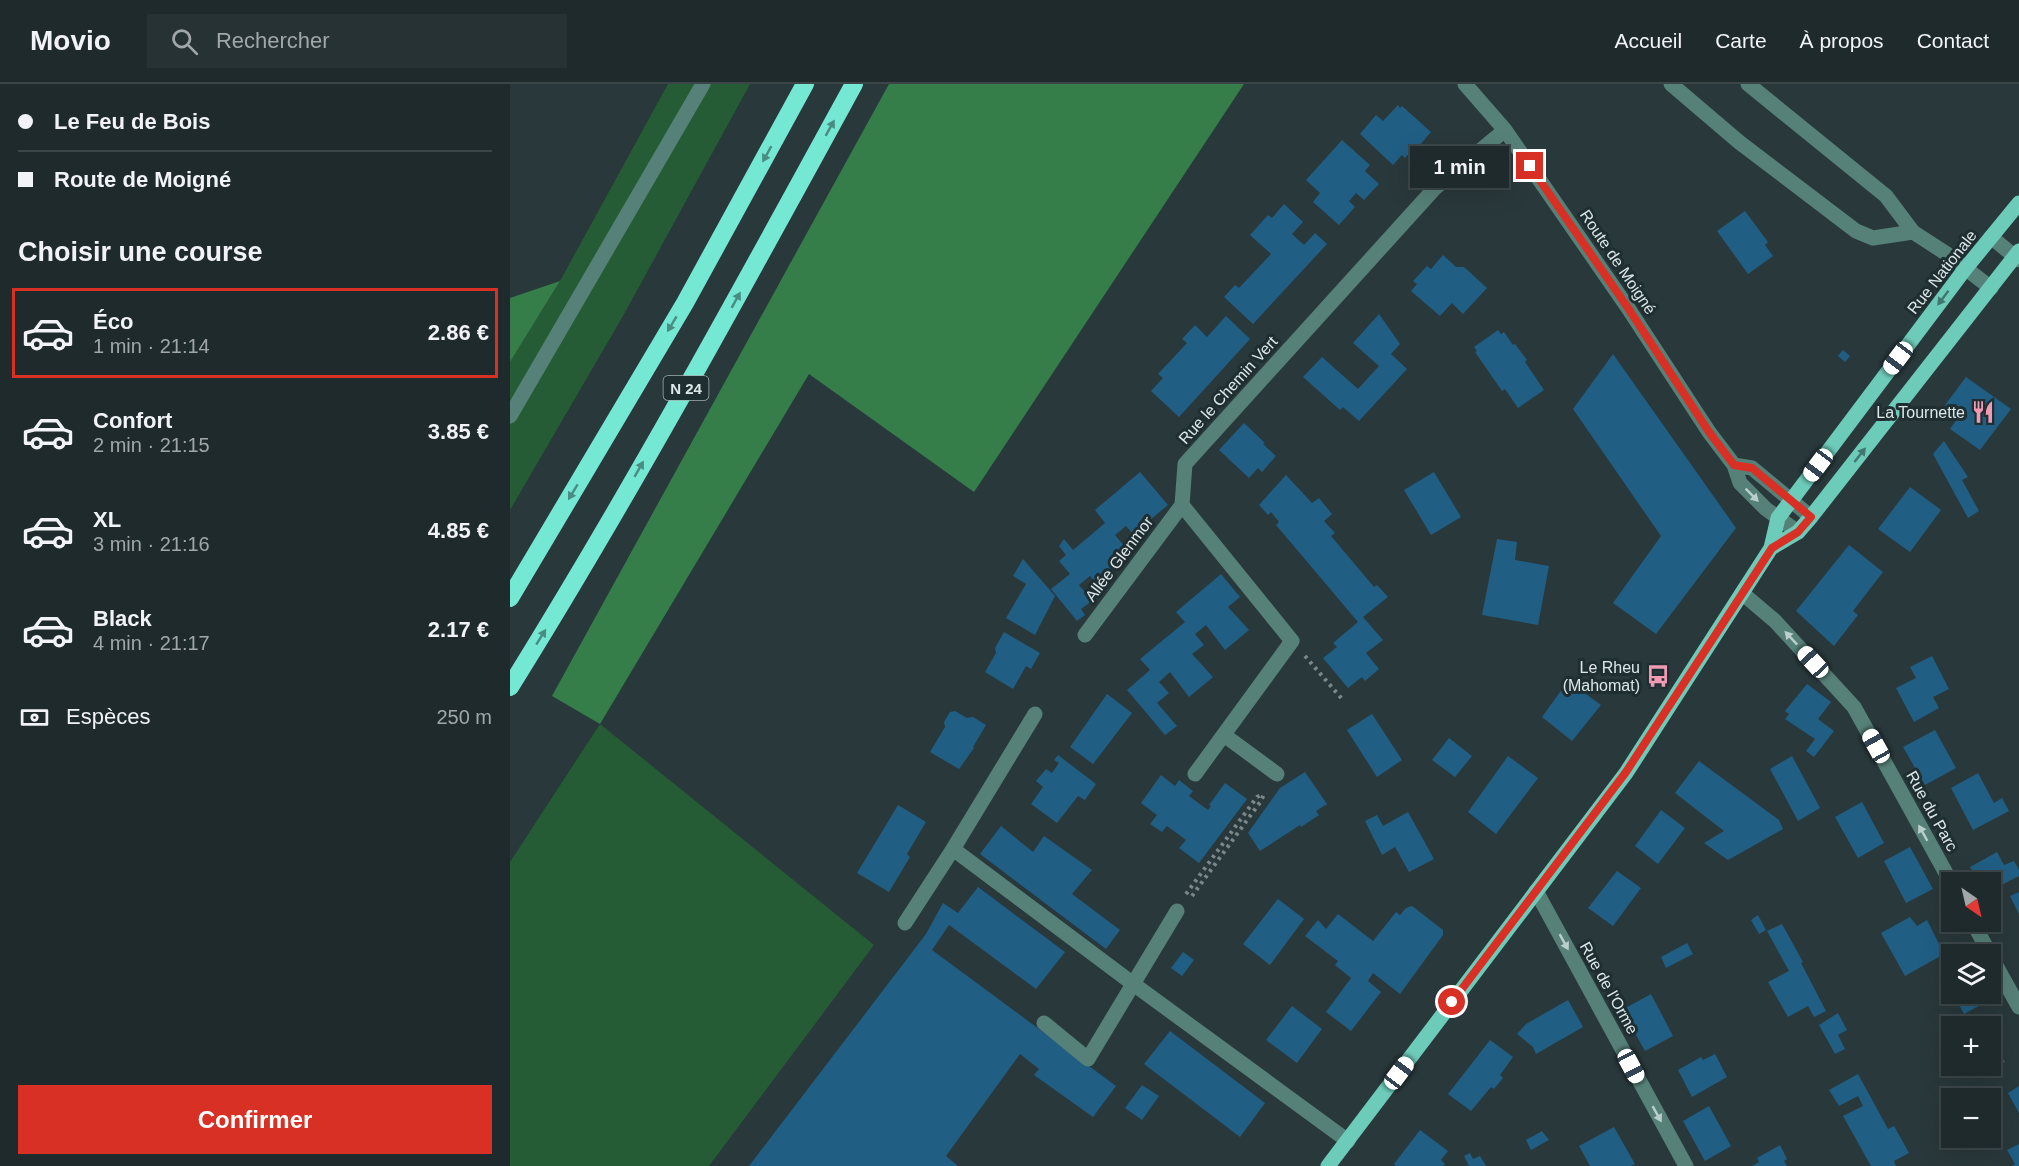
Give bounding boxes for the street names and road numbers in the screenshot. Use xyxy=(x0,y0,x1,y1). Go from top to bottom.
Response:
street label: Route de Moigné xyxy=(1577,207,1659,317)
street label: Rue Nationale xyxy=(1904,227,1980,317)
street label: Rue le Chemin Vert xyxy=(1175,332,1281,447)
road number: N 24 xyxy=(664,376,708,400)
street label: Allée Glenmor xyxy=(1082,513,1157,605)
street label: Rue du Parc xyxy=(1903,768,1961,854)
street label: Rue de l'Orme xyxy=(1577,939,1641,1037)

